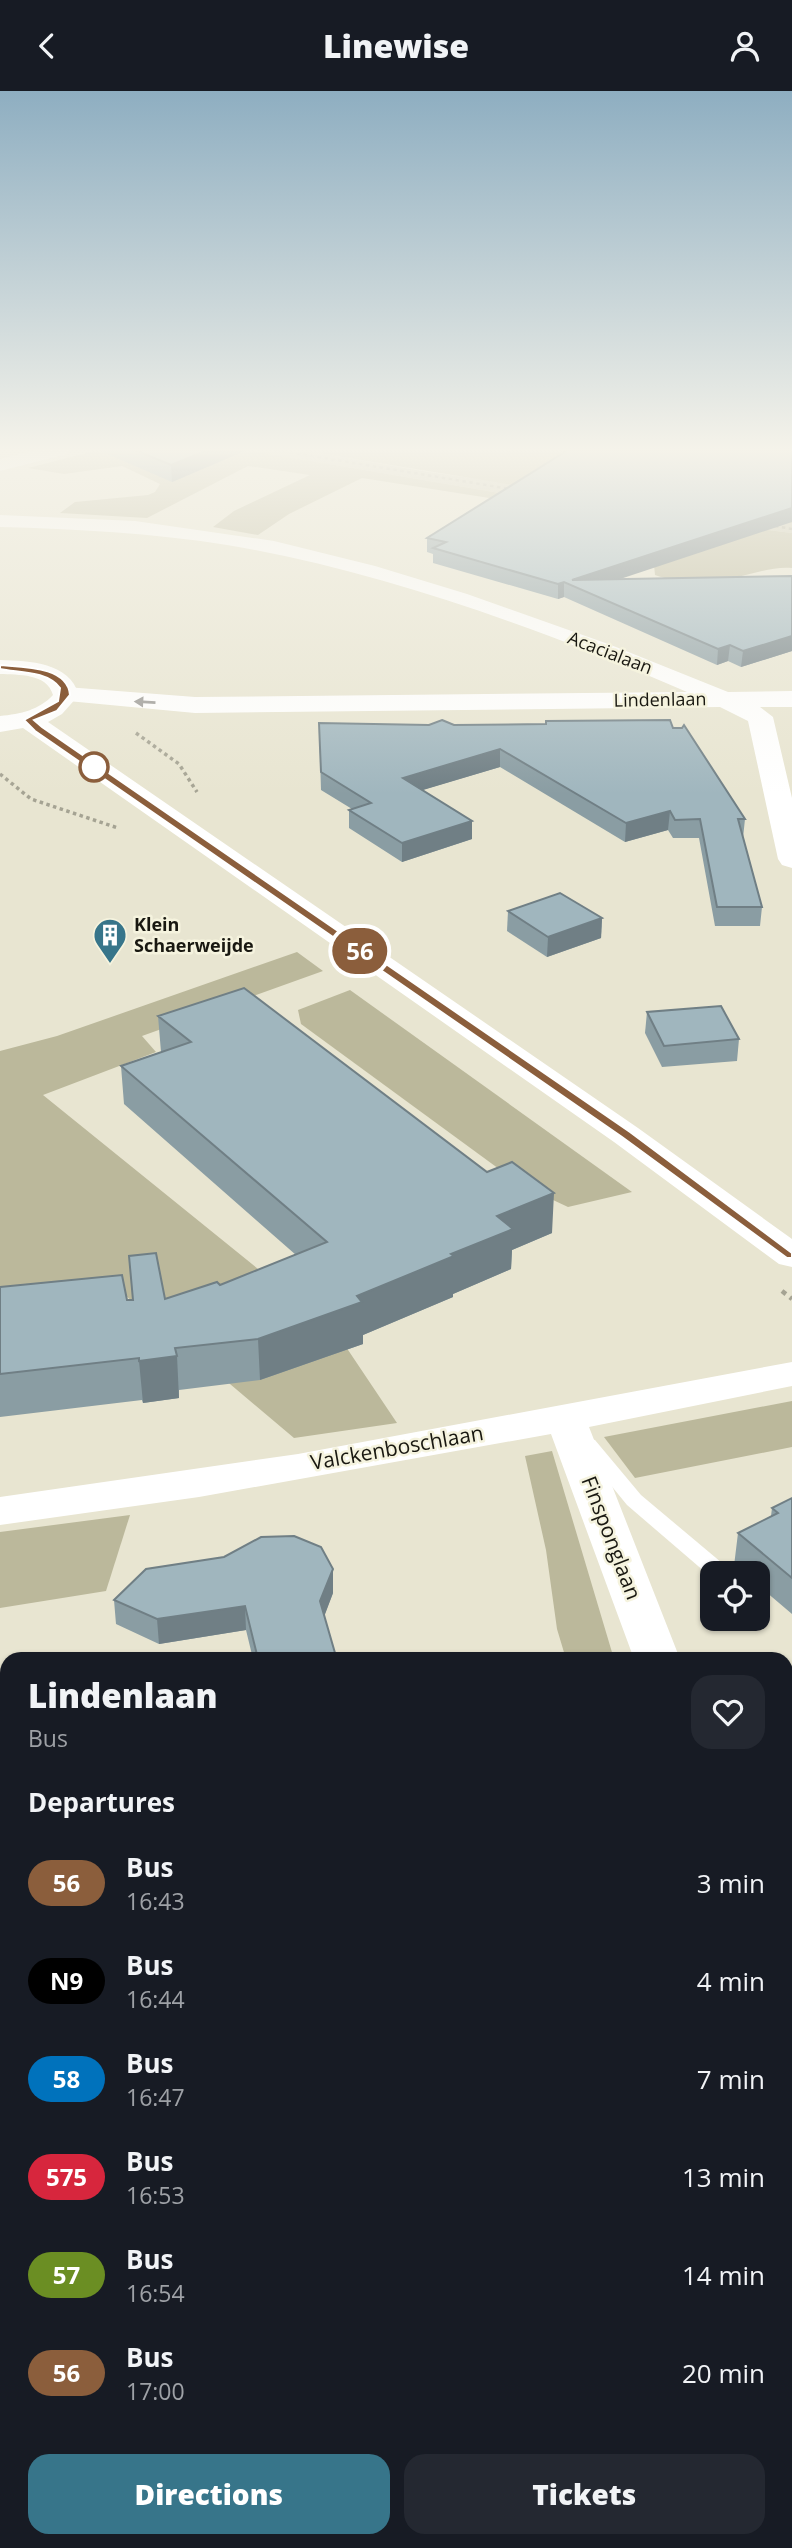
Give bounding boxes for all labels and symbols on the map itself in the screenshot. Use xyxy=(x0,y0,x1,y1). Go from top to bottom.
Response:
street label: Acacialaan xyxy=(565,625,656,679)
street label: Lindenlaan xyxy=(613,686,707,712)
one-way arrow xyxy=(134,696,156,707)
unlabelled marker xyxy=(79,752,109,782)
place label: Klein Schaerweijde xyxy=(134,912,254,957)
building icon: Klein Schaerweijde xyxy=(91,916,129,965)
line badge: 56 xyxy=(328,928,392,974)
street label: Valckenboschlaan xyxy=(308,1418,486,1476)
street label: Finsponglaan xyxy=(576,1472,648,1603)

